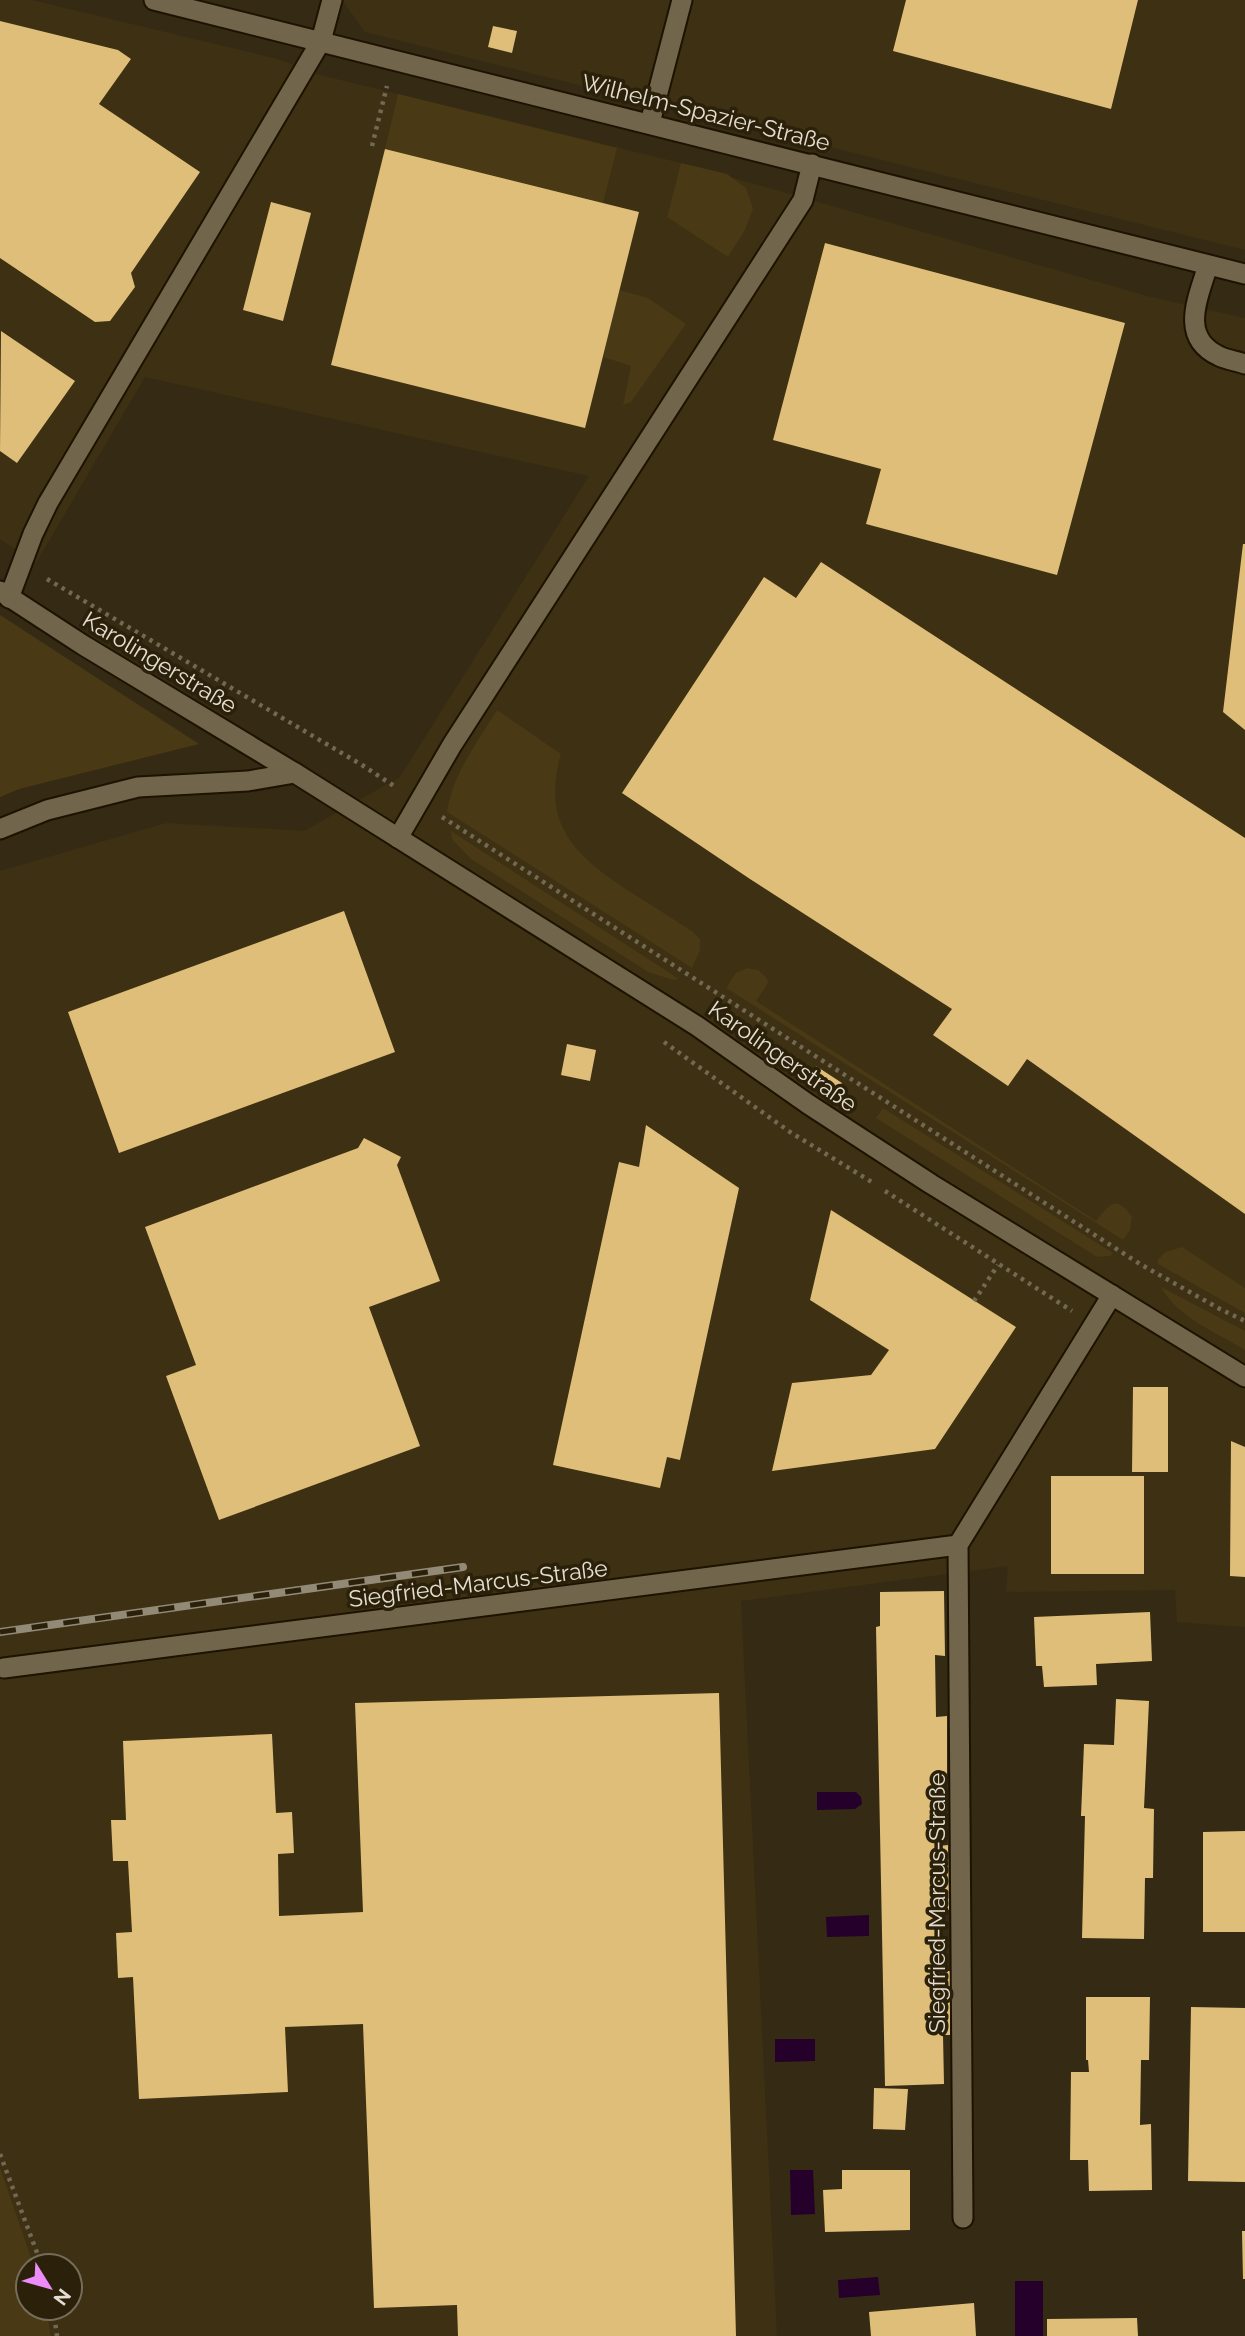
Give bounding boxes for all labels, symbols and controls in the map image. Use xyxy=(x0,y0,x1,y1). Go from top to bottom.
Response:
street label: Wilhelm-Spazier-Straße xyxy=(579,68,833,156)
street label: Karolingerstraße xyxy=(78,605,242,719)
street label: Karolingerstraße xyxy=(704,995,862,1117)
street label: Siegfried-Marcus-Straße xyxy=(347,1554,609,1612)
street label: Siegfried-Marcus-Straße xyxy=(923,1773,950,2033)
north arrow xyxy=(14,2252,84,2322)
text: N xyxy=(49,2285,76,2310)

